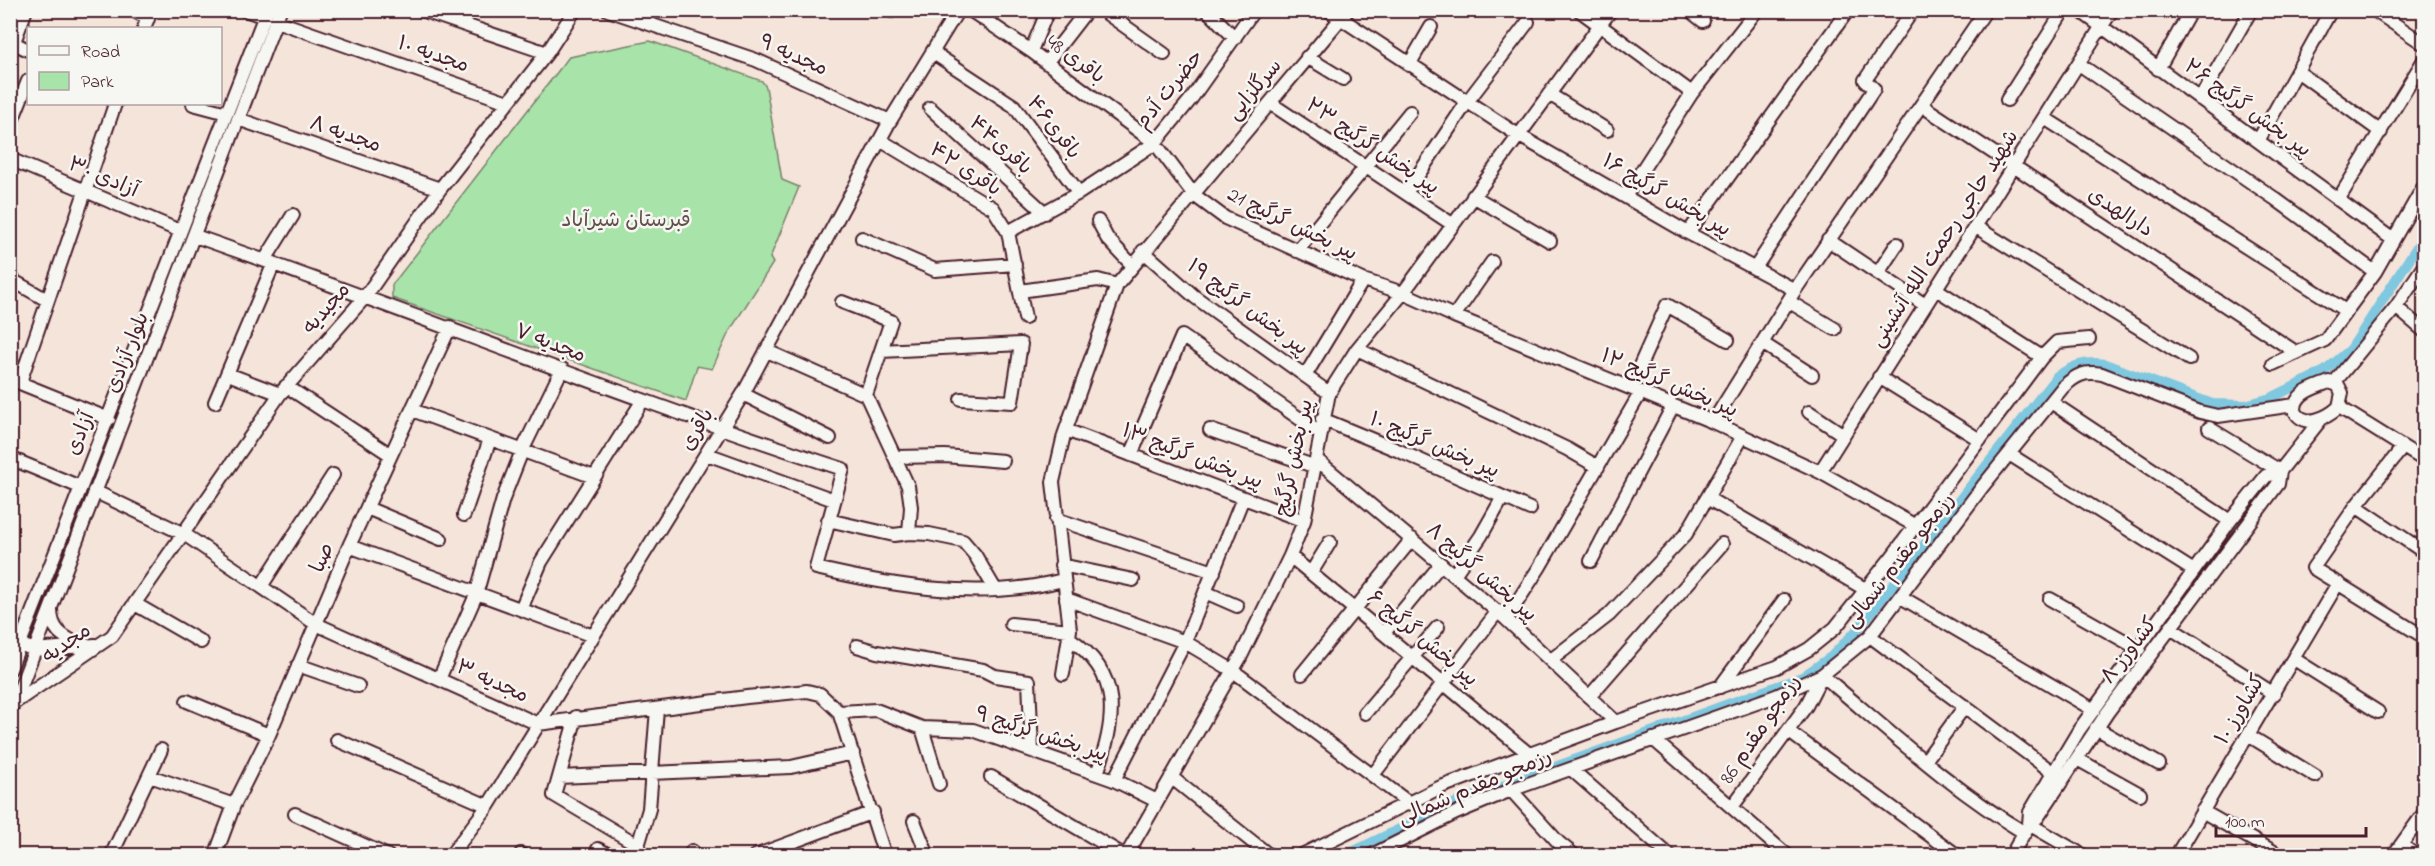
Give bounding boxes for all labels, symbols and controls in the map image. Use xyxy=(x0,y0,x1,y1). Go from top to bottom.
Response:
legend xyxy=(27,27,222,105)
street label: مجدیه ۹ xyxy=(754,28,832,84)
street label: باقری 48 xyxy=(1039,28,1111,92)
street label: مجدیه ۱۰ xyxy=(393,29,473,81)
text: Road xyxy=(81,40,120,66)
street label: حضرت آدم xyxy=(1129,44,1211,136)
street label: پیر بخش گرگیج ۲۶ xyxy=(2177,52,2317,166)
street label: سرگلزایی xyxy=(1220,53,1290,127)
text: Park xyxy=(81,70,114,96)
street label: باقری۴۶ xyxy=(1019,90,1087,166)
street label: پیر بخش گرگیج ۲۳ xyxy=(1299,91,1445,203)
street label: مجدیه ۸ xyxy=(305,109,385,161)
street label: باقری۴۴ xyxy=(961,109,1039,183)
street label: شهید حاجی رحمت الله آنشینی xyxy=(1863,124,2027,354)
street label: باقری ۴۲ xyxy=(923,136,1007,204)
street label: پیر بخش گرگیج ۱۶ xyxy=(1596,147,1736,245)
street label: آزادی ۳۰ xyxy=(63,150,144,207)
street label: پیر بخش گرگیج 21 xyxy=(1222,181,1362,269)
street label: دارالهدی xyxy=(2081,181,2159,245)
park label: قبرستان شیرآباد xyxy=(561,206,691,236)
street label: پیر بخش گرگیج ۱۹ xyxy=(1180,252,1314,364)
street label: مجیدیه xyxy=(296,276,358,342)
street label: بلوار آزادی xyxy=(98,308,158,398)
street label: مجدیه ۷ xyxy=(510,317,590,371)
street label: پیر بخش گرگیج ۱۲ xyxy=(1596,342,1742,426)
street label: پیر بخش گرگیج xyxy=(1268,397,1322,519)
street label: باقری xyxy=(674,403,722,457)
street label: پیر بخش گرگیج ۱۰ xyxy=(1364,405,1504,487)
street label: آزادی xyxy=(59,407,104,460)
street label: پیر بخش گرگیج ۱۳ xyxy=(1117,416,1267,498)
street label: رزمجو مقدم شمالی xyxy=(1837,487,1963,635)
street label: پیر بخش گرگیج ۸ xyxy=(1419,516,1543,630)
street label: صبا xyxy=(303,538,343,578)
street label: پیر بخش گرگیج ۶ xyxy=(1360,583,1484,695)
street label: کشاورز ۸ xyxy=(2094,611,2166,691)
street label: مجدیه xyxy=(36,616,98,672)
street label: مجدیه ۳ xyxy=(451,653,533,711)
street label: رزمجو مقدم 86 xyxy=(1713,669,1809,791)
street label: کشاورز ۱۰ xyxy=(2208,669,2274,751)
street label: پیر بخش گرگیج ۹ xyxy=(971,699,1111,771)
street label: رزمجو مقدم شمالی xyxy=(1393,742,1557,834)
scale bar xyxy=(2216,800,2366,838)
text: 100 m xyxy=(2225,810,2265,836)

